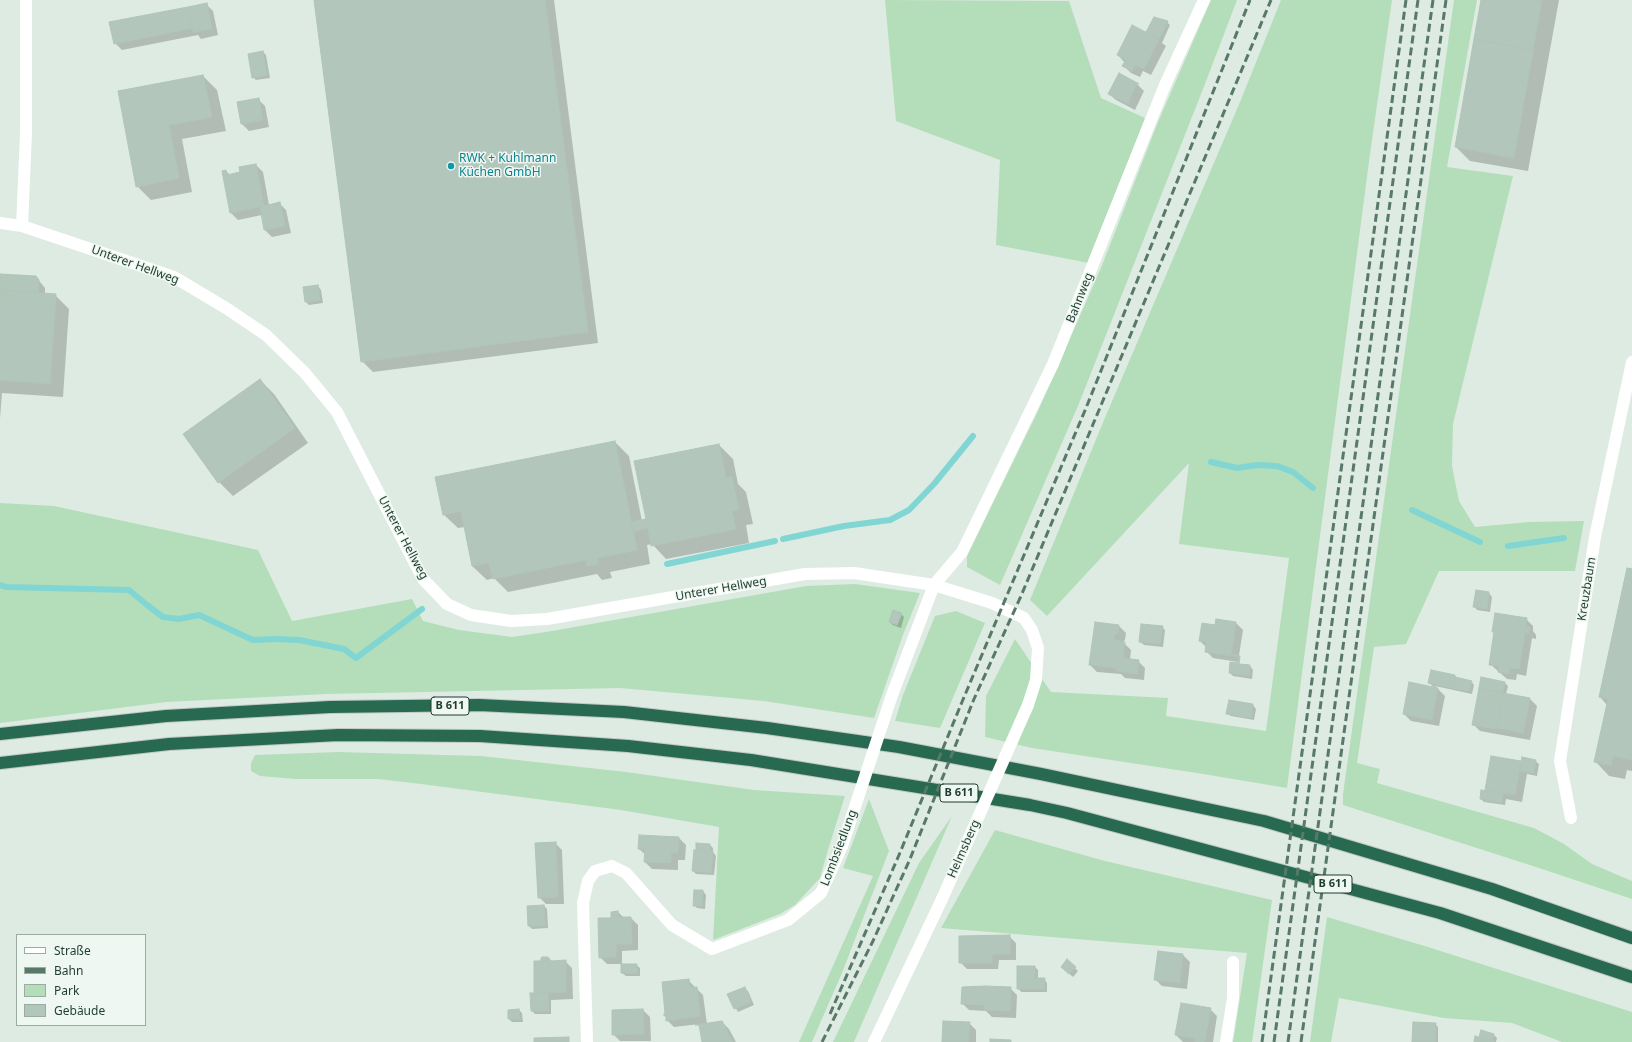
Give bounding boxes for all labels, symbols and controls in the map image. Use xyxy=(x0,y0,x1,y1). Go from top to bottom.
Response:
place label: RWK + Kuhlmann Küchen GmbH xyxy=(459,152,556,180)
marker: RWK + Kuhlmann Küchen GmbH xyxy=(446,161,456,171)
street label: Unterer Hellweg xyxy=(89,242,181,288)
street label: Bahnweg xyxy=(1063,271,1097,325)
street label: Unterer Hellweg xyxy=(375,494,431,582)
street label: Kreuzbaum xyxy=(1575,556,1599,622)
street label: Unterer Hellweg xyxy=(674,574,768,604)
road number: B 611 xyxy=(431,697,469,715)
road number: B 611 xyxy=(940,784,978,802)
street label: Lombsiedlung xyxy=(818,808,860,888)
street label: Helmsberg xyxy=(945,818,983,880)
road number: B 611 xyxy=(1314,875,1352,893)
legend xyxy=(16,934,146,1026)
text: Straße xyxy=(54,942,91,959)
text: Bahn xyxy=(54,962,83,979)
text: Park xyxy=(54,982,79,999)
text: Gebäude xyxy=(54,1002,105,1019)

